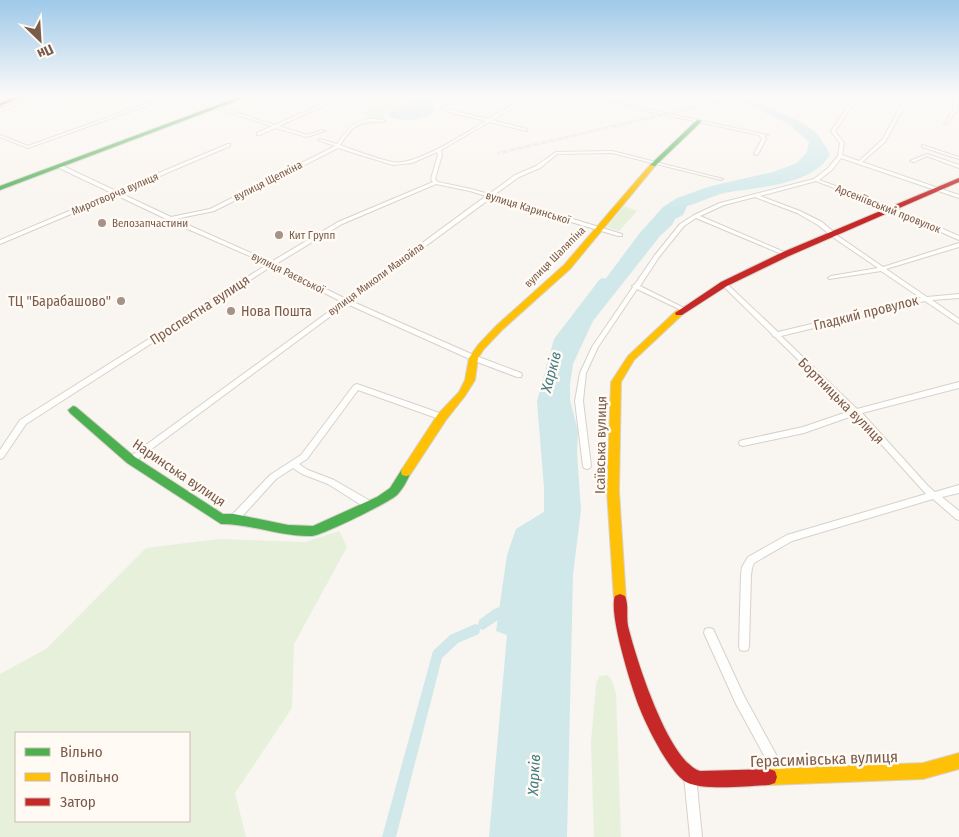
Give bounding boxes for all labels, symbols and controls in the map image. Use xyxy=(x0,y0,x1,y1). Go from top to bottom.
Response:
north arrow xyxy=(15,15,65,65)
text: Пн xyxy=(35,40,56,62)
street label: вулиця Щепкіна xyxy=(232,158,304,204)
street label: Миротворча вулиця xyxy=(70,170,160,218)
street label: Арсеніївський провулок xyxy=(834,182,943,236)
street label: вулиця Каринської xyxy=(484,189,572,227)
marker: Велозапчастини xyxy=(96,217,108,229)
place label: Велозапчастини xyxy=(112,217,188,230)
street label: вулиця Шаляпіна xyxy=(522,224,588,290)
marker: Кит Групп xyxy=(273,229,285,241)
place label: Кит Групп xyxy=(289,229,335,242)
street label: вулиця Миколи Манойла xyxy=(325,240,427,318)
street label: вулиця Раєвської xyxy=(249,250,327,296)
street label: Проспектна вулиця xyxy=(147,271,253,349)
street label: Гладкий провулок xyxy=(812,292,921,334)
place label: ТЦ "Барабашово" xyxy=(8,293,111,310)
marker: ТЦ "Барабашово" xyxy=(115,295,127,307)
place label: Нова Пошта xyxy=(241,303,312,320)
marker: Нова Пошта xyxy=(225,305,237,317)
water label: Харків xyxy=(537,350,565,395)
street label: Бортницька вулиця xyxy=(794,354,888,448)
street label: Ісаївська вулиця xyxy=(592,396,610,494)
street label: Наринська вулиця xyxy=(129,436,229,510)
legend xyxy=(15,732,190,822)
text: Вільно xyxy=(60,743,103,761)
street label: Герасимівська вулиця xyxy=(750,747,898,771)
water label: Харків xyxy=(524,754,544,797)
text: Повільно xyxy=(60,768,119,786)
text: Затор xyxy=(60,793,96,811)

